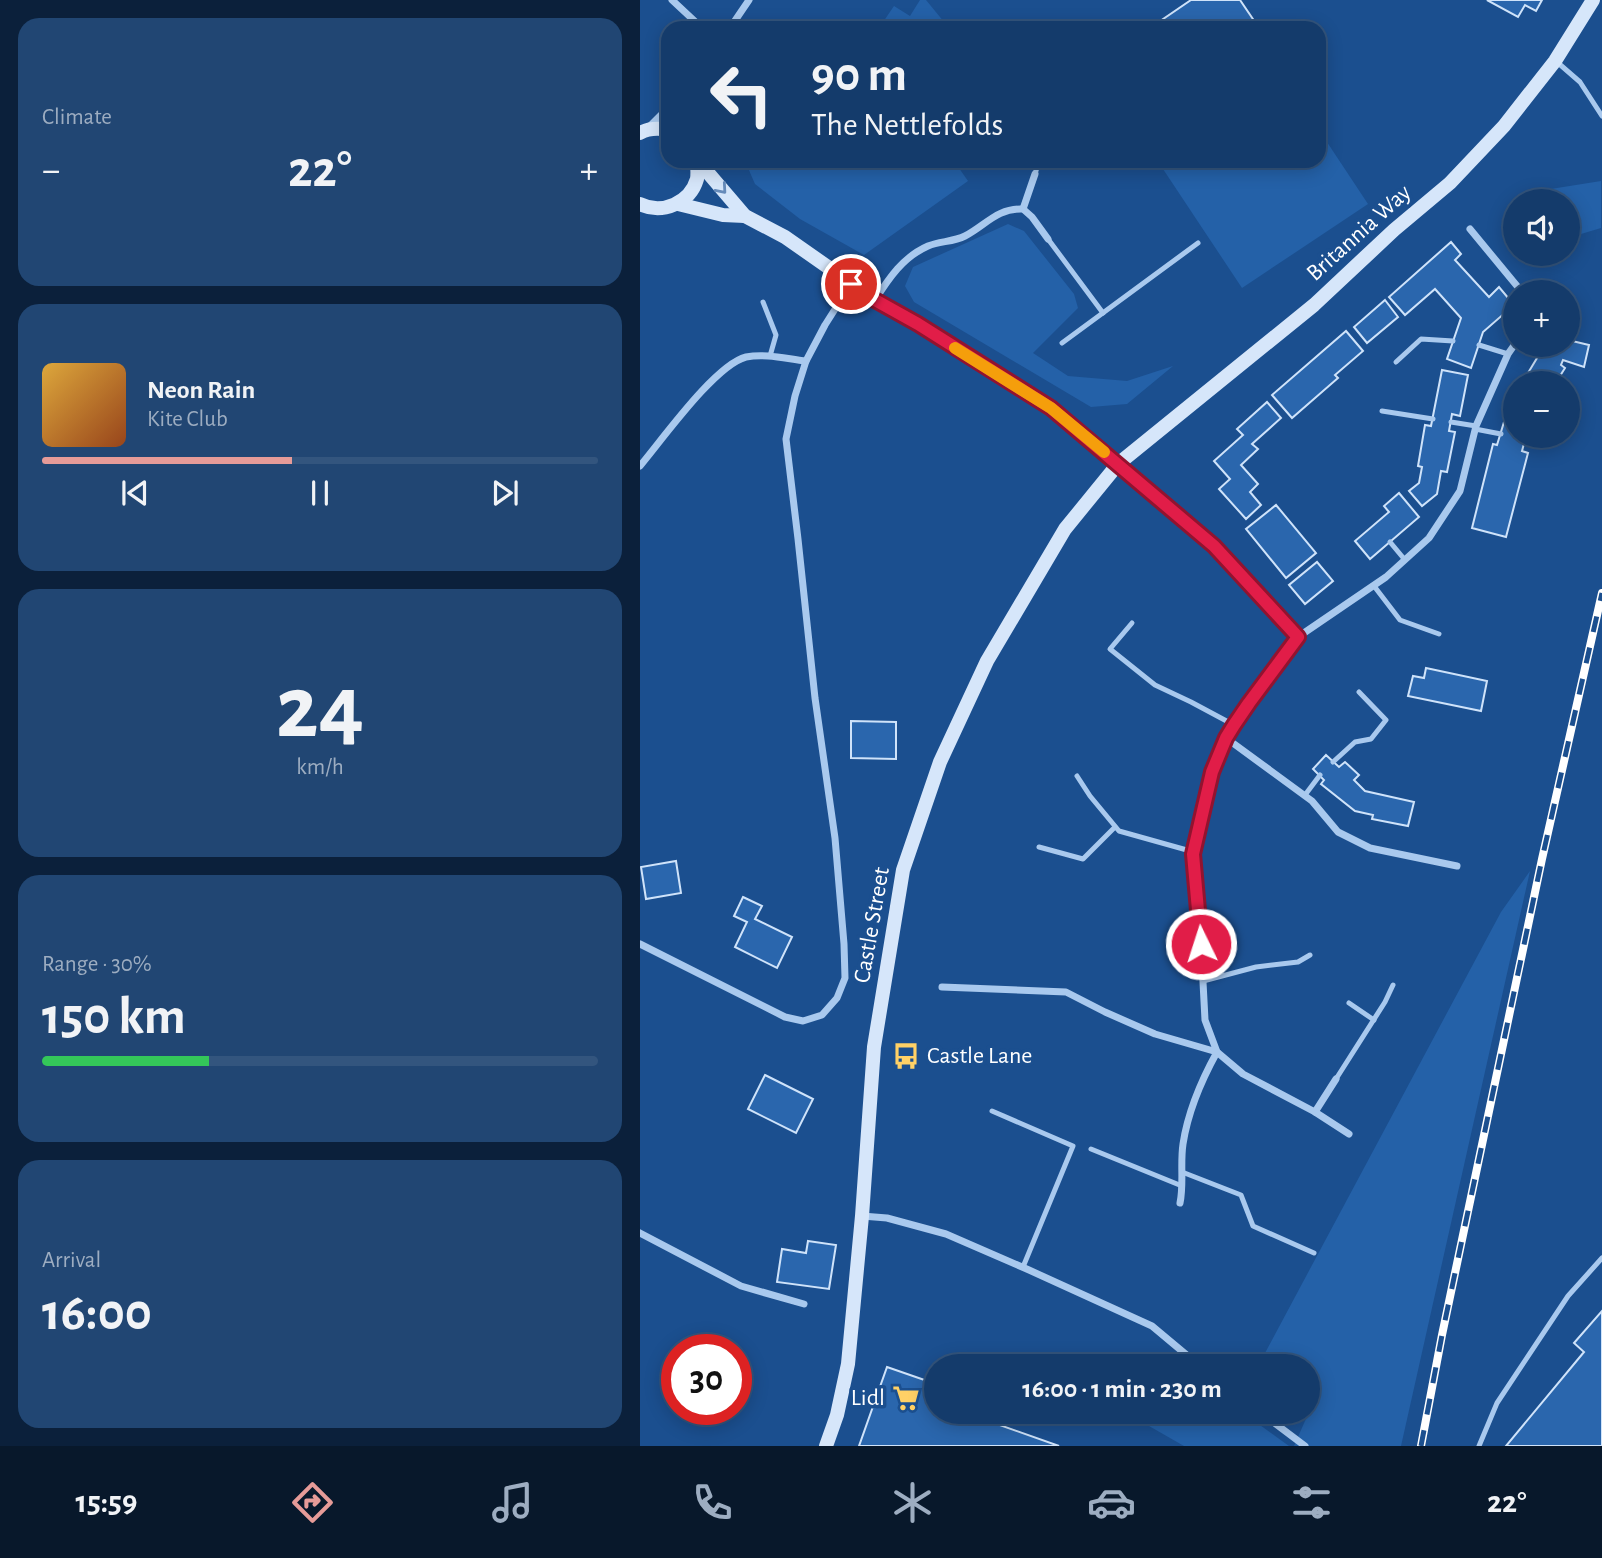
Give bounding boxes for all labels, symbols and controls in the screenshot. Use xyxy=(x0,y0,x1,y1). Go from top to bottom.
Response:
icon: left xyxy=(696,49,787,140)
text: 90 m xyxy=(811,51,907,100)
text: Climate xyxy=(42,106,112,129)
text: The Nettlefolds xyxy=(811,109,1003,141)
text: 22° xyxy=(288,144,352,196)
text: − xyxy=(42,152,60,190)
text: + xyxy=(580,152,598,190)
one-way arrow xyxy=(714,180,726,193)
street label: Britannia Way xyxy=(1302,180,1416,286)
map controls xyxy=(1503,189,1580,448)
button: sound xyxy=(1503,189,1580,266)
pin xyxy=(821,254,881,314)
icon: arrive xyxy=(832,265,870,303)
button: + xyxy=(1503,280,1580,357)
button: − xyxy=(1503,371,1580,448)
text: Neon Rain xyxy=(147,377,255,403)
text: Kite Club xyxy=(147,408,228,431)
icon: previous xyxy=(116,474,154,512)
icon: pause xyxy=(301,474,339,512)
icon: next xyxy=(486,474,524,512)
text: 24 xyxy=(276,663,364,754)
text: km/h xyxy=(296,756,344,779)
street label: Castle Street xyxy=(850,865,894,985)
position arrow xyxy=(1164,907,1238,981)
text: Range · 30% xyxy=(42,953,152,976)
text: 150 km xyxy=(42,991,186,1043)
bus stop icon: Castle Lane xyxy=(891,1041,921,1071)
place label: Castle Lane xyxy=(927,1044,1032,1068)
text: Arrival xyxy=(42,1249,101,1272)
text: 16:00 xyxy=(42,1287,152,1339)
speed limit sign: 30 xyxy=(661,1334,752,1425)
text: 16:00 · 1 min · 230 m xyxy=(1022,1376,1222,1402)
supermarket icon: Lidl xyxy=(891,1383,921,1413)
place label: Lidl xyxy=(851,1386,885,1410)
icon: directions xyxy=(288,1478,337,1527)
icon: music xyxy=(488,1478,537,1527)
icon: phone xyxy=(688,1478,737,1527)
icon: climate xyxy=(888,1478,937,1527)
icon: car xyxy=(1087,1478,1136,1527)
icon: filters xyxy=(1287,1478,1336,1527)
text: 15:59 xyxy=(75,1486,137,1518)
text: 22° xyxy=(1487,1486,1527,1518)

